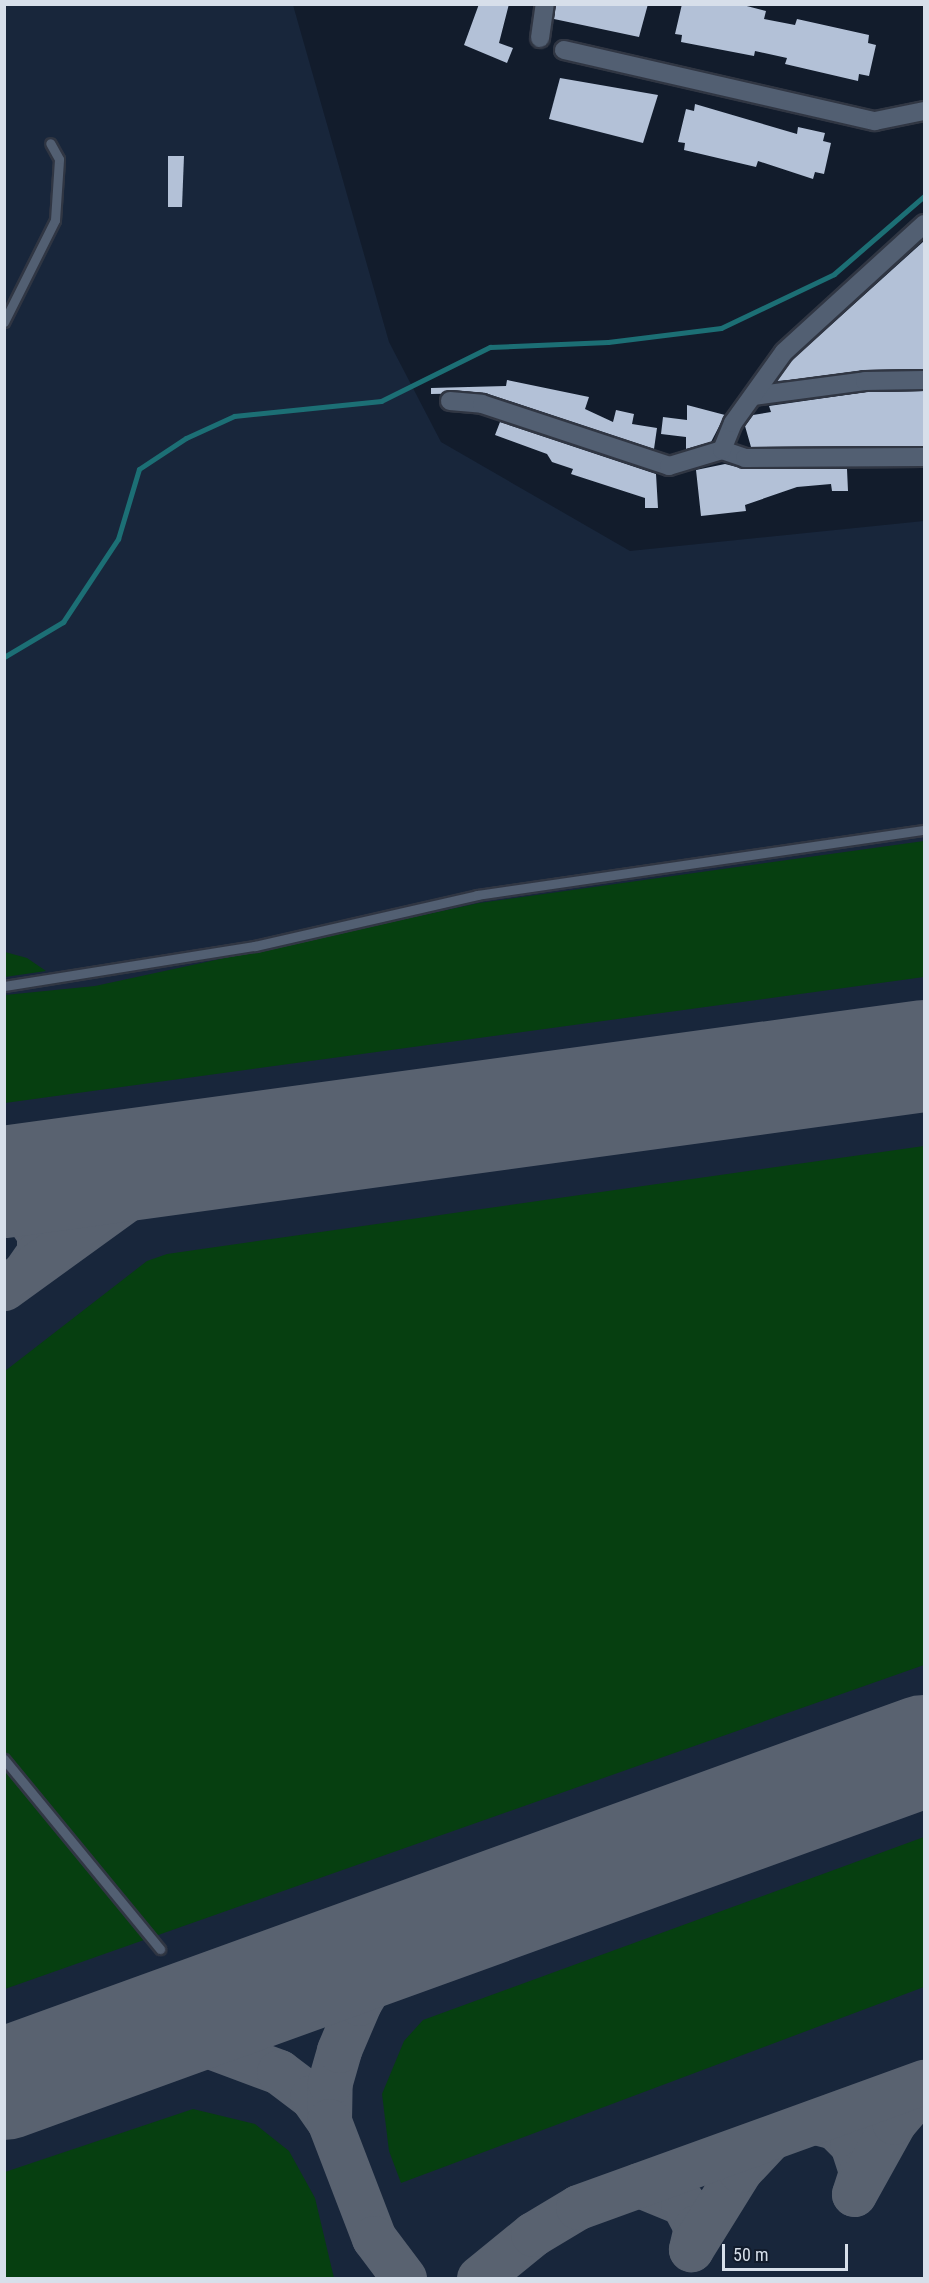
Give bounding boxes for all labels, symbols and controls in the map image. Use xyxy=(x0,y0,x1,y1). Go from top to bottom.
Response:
scale bar xyxy=(725,2232,851,2270)
text: 50 m xyxy=(733,2244,768,2265)

